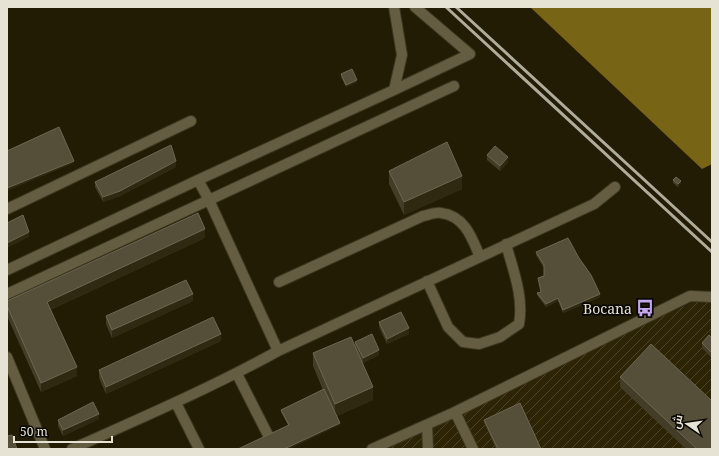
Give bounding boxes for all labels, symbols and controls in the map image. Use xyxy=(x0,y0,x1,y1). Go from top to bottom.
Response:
bus stop icon: Bocana xyxy=(635,298,655,318)
place label: Bocana xyxy=(583,299,632,318)
north arrow xyxy=(667,404,707,444)
text: ش xyxy=(668,413,686,430)
scale bar xyxy=(14,418,112,444)
text: 50 m xyxy=(20,423,48,440)

